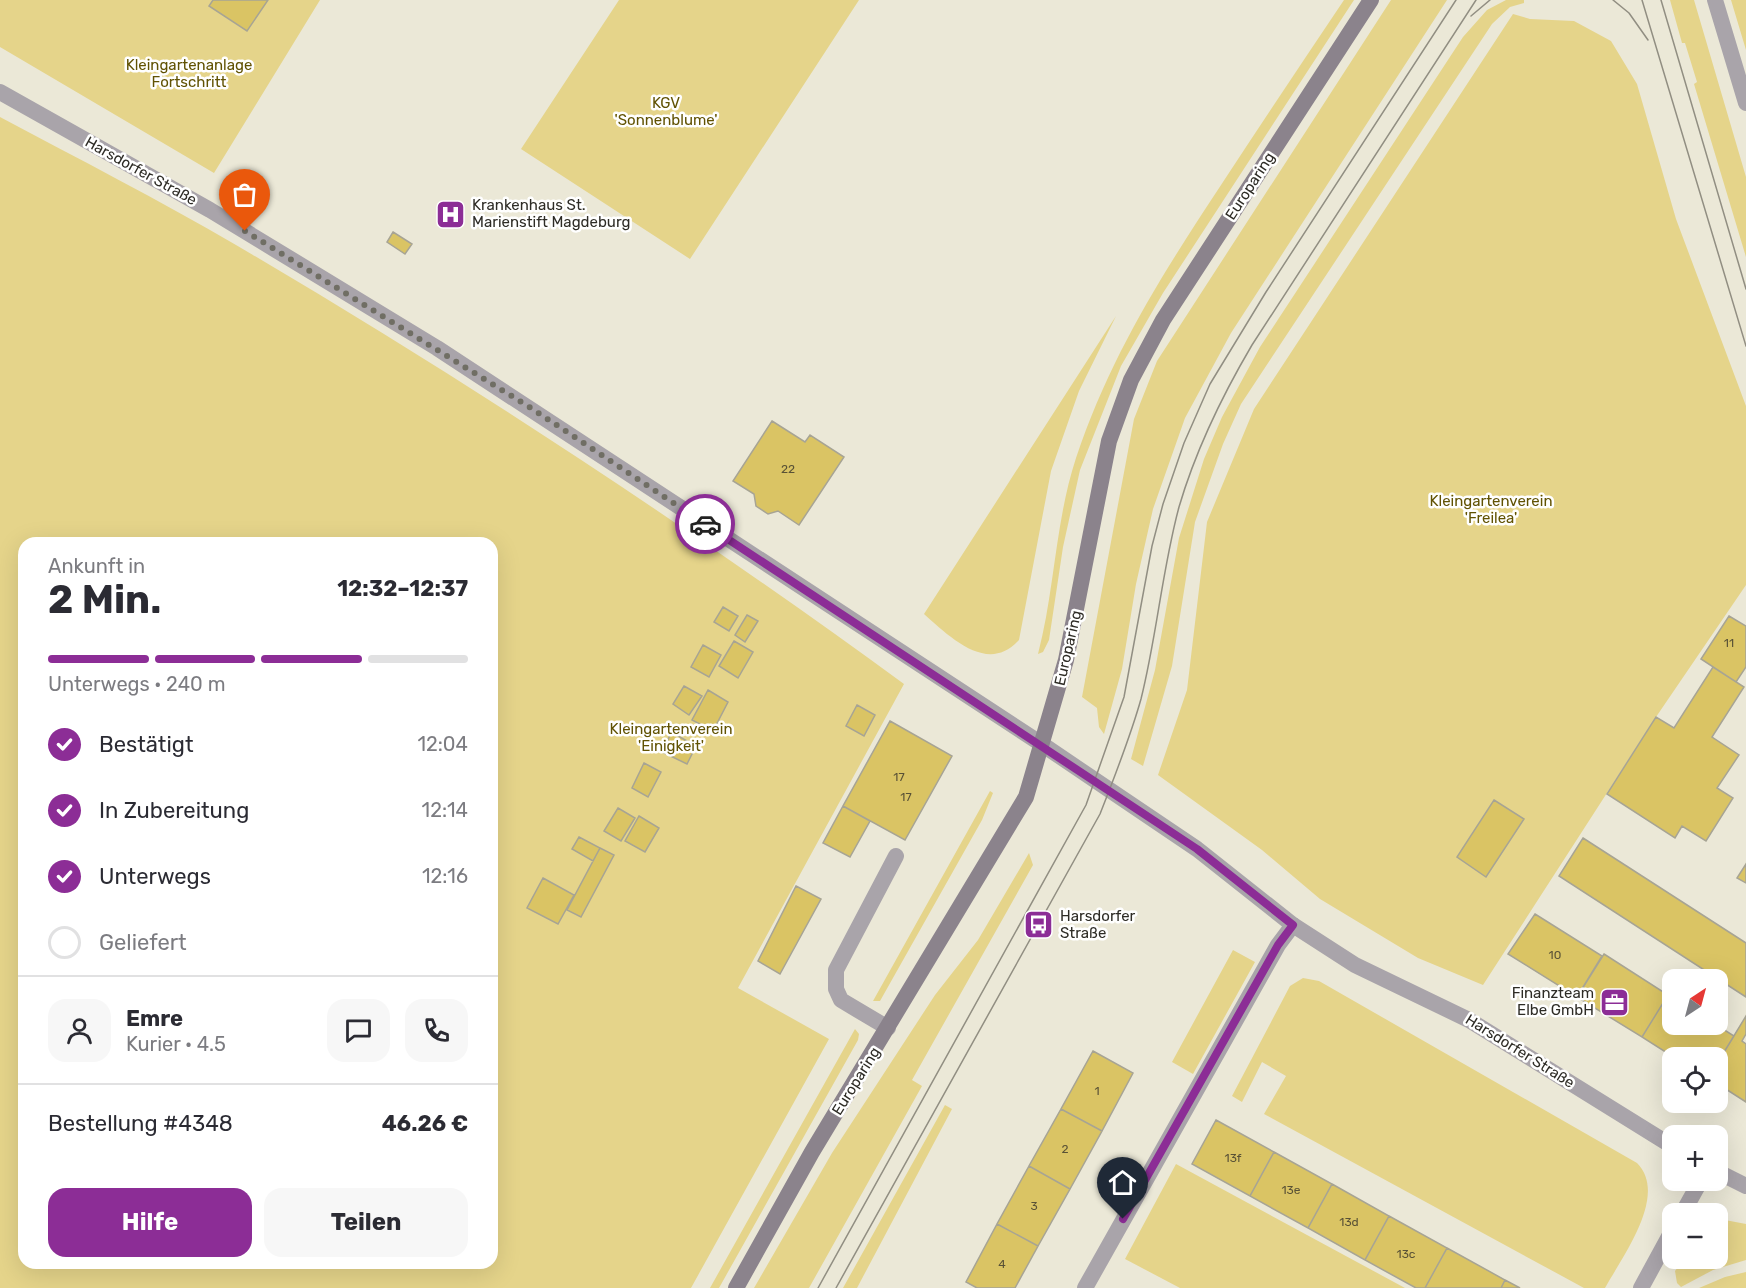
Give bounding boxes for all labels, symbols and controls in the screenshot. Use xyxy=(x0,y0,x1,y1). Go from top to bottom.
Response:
park label: Kleingartenanlage Fortschritt xyxy=(126,56,252,91)
park label: KGV 'Sonnenblume' xyxy=(614,94,718,129)
street label: Harsdorfer Straße xyxy=(82,133,200,209)
street label: Europaring xyxy=(1222,149,1278,223)
pin xyxy=(219,169,270,231)
icon: bag xyxy=(228,178,261,211)
place label: Krankenhaus St. Marienstift Magdeburg xyxy=(472,196,630,231)
hospital icon: Krankenhaus St. Marienstift Magdeburg xyxy=(435,198,467,230)
house number: 22 xyxy=(781,462,795,476)
park label: Kleingartenverein 'Freilea' xyxy=(1430,492,1552,527)
courier xyxy=(675,494,735,554)
icon: car xyxy=(689,508,722,541)
text: Ankunft in xyxy=(48,554,145,578)
text: 12:32–12:37 xyxy=(337,575,468,602)
text: 2 Min. xyxy=(48,577,161,623)
street label: Europaring xyxy=(1051,609,1085,687)
house number: 11 xyxy=(1724,636,1734,650)
text: Unterwegs · 240 m xyxy=(48,672,225,696)
park label: Kleingartenverein 'Einigkeit' xyxy=(610,720,732,755)
icon: check xyxy=(48,728,81,761)
text: Bestätigt xyxy=(99,731,194,758)
text: 12:04 xyxy=(417,732,468,756)
house number: 17 xyxy=(893,770,905,784)
house number: 17 xyxy=(900,790,912,804)
icon: check xyxy=(48,794,81,827)
text: In Zubereitung xyxy=(99,797,249,824)
text: 12:14 xyxy=(422,798,468,822)
icon: check xyxy=(48,860,81,893)
text: Unterwegs xyxy=(99,863,211,890)
text: 12:16 xyxy=(422,864,468,888)
place label: Harsdorfer Straße xyxy=(1060,907,1136,942)
bus stop icon: Harsdorfer Straße xyxy=(1023,909,1055,941)
text: Geliefert xyxy=(99,929,187,956)
house number: 10 xyxy=(1549,948,1561,962)
north arrow xyxy=(1662,969,1728,1035)
map controls xyxy=(1662,969,1728,1269)
place label: Finanzteam Elbe GmbH xyxy=(1512,984,1594,1019)
office icon: Finanzteam Elbe GmbH xyxy=(1599,986,1631,1018)
button: person xyxy=(48,999,111,1062)
button: chat xyxy=(327,999,390,1062)
button: phone xyxy=(405,999,468,1062)
text: Emre xyxy=(126,1005,183,1032)
street label: Harsdorfer Straße xyxy=(1462,1010,1578,1092)
text: Kurier · 4.5 xyxy=(126,1032,226,1056)
street label: Europaring xyxy=(828,1044,884,1118)
button: locate xyxy=(1662,1047,1728,1113)
house number: 1 xyxy=(1094,1084,1100,1098)
text: Bestellung #4348 xyxy=(48,1110,233,1137)
text: 46.26 € xyxy=(382,1110,468,1137)
button: + xyxy=(1662,1125,1728,1191)
house number: 2 xyxy=(1061,1142,1069,1156)
house number: 13f xyxy=(1225,1151,1242,1165)
pin xyxy=(1097,1157,1148,1219)
icon: home xyxy=(1106,1166,1139,1199)
house number: 13e xyxy=(1281,1183,1301,1197)
button: Hilfe xyxy=(48,1188,252,1257)
button: Teilen xyxy=(264,1188,468,1257)
house number: 3 xyxy=(1030,1199,1038,1213)
button: − xyxy=(1662,1203,1728,1269)
house number: 13d xyxy=(1339,1215,1359,1229)
house number: 13c xyxy=(1397,1247,1416,1261)
house number: 4 xyxy=(998,1257,1006,1271)

